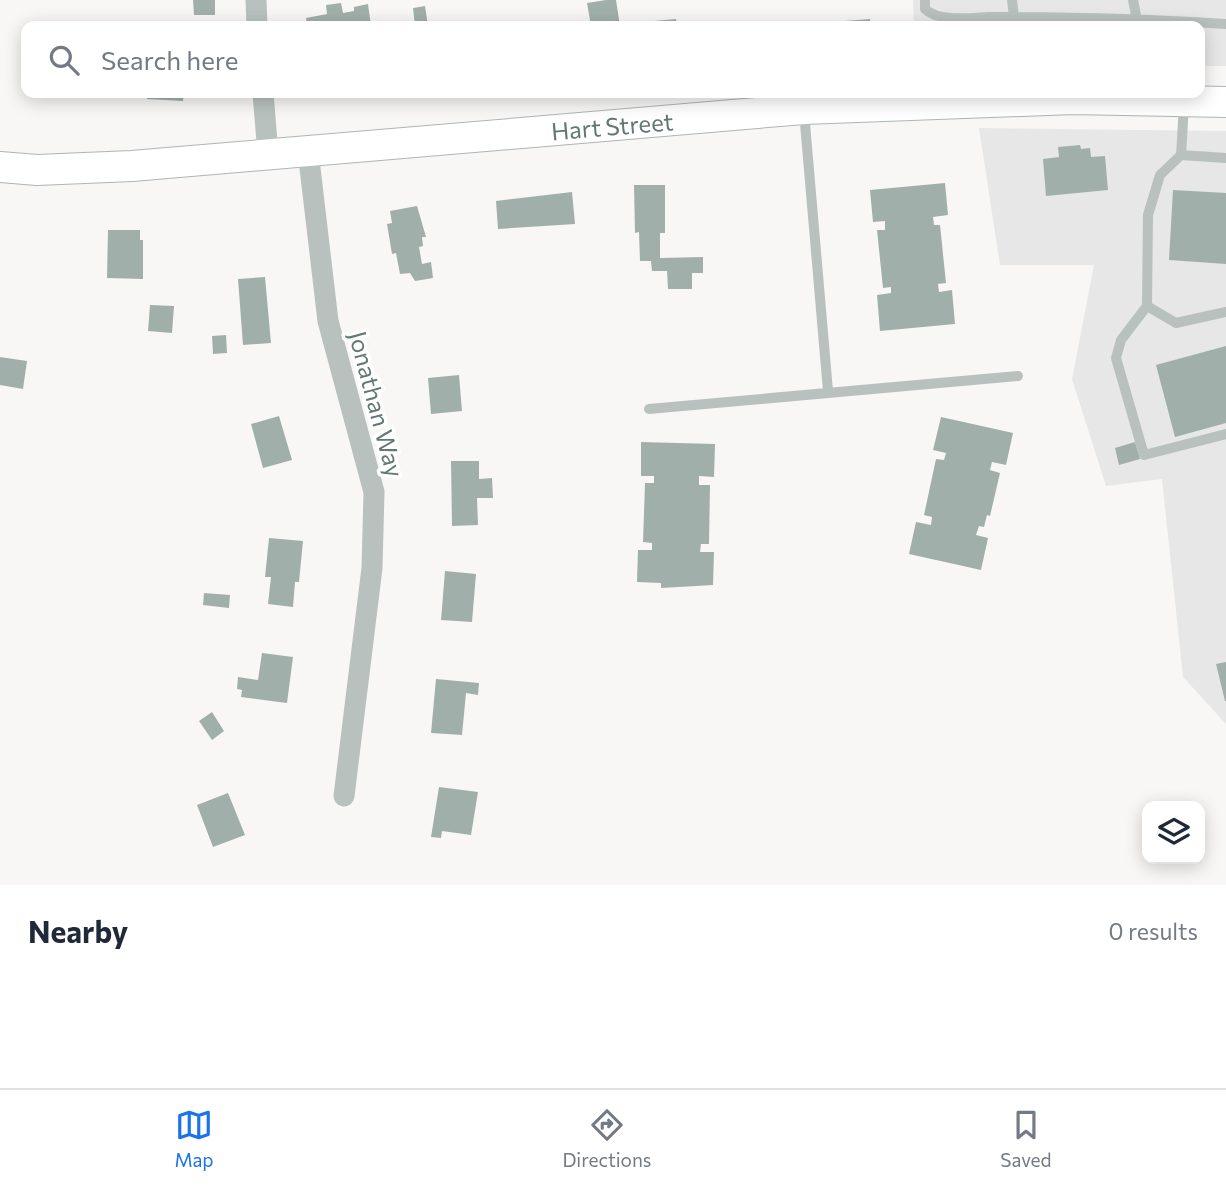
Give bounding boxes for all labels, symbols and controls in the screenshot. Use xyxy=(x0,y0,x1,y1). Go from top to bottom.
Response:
search box xyxy=(21,21,1205,98)
icon: search xyxy=(45,41,83,79)
text: Search here xyxy=(101,44,239,75)
street label: Hart Street xyxy=(550,106,674,145)
street label: Jonathan Way xyxy=(344,328,410,480)
map controls xyxy=(1142,801,1205,864)
button: layers xyxy=(1142,801,1205,864)
text: Nearby xyxy=(28,912,128,949)
text: 0 results xyxy=(1109,917,1198,945)
tab: Map xyxy=(174,1106,214,1171)
tab: Directions xyxy=(562,1106,652,1171)
tab: Saved xyxy=(1000,1106,1052,1171)

